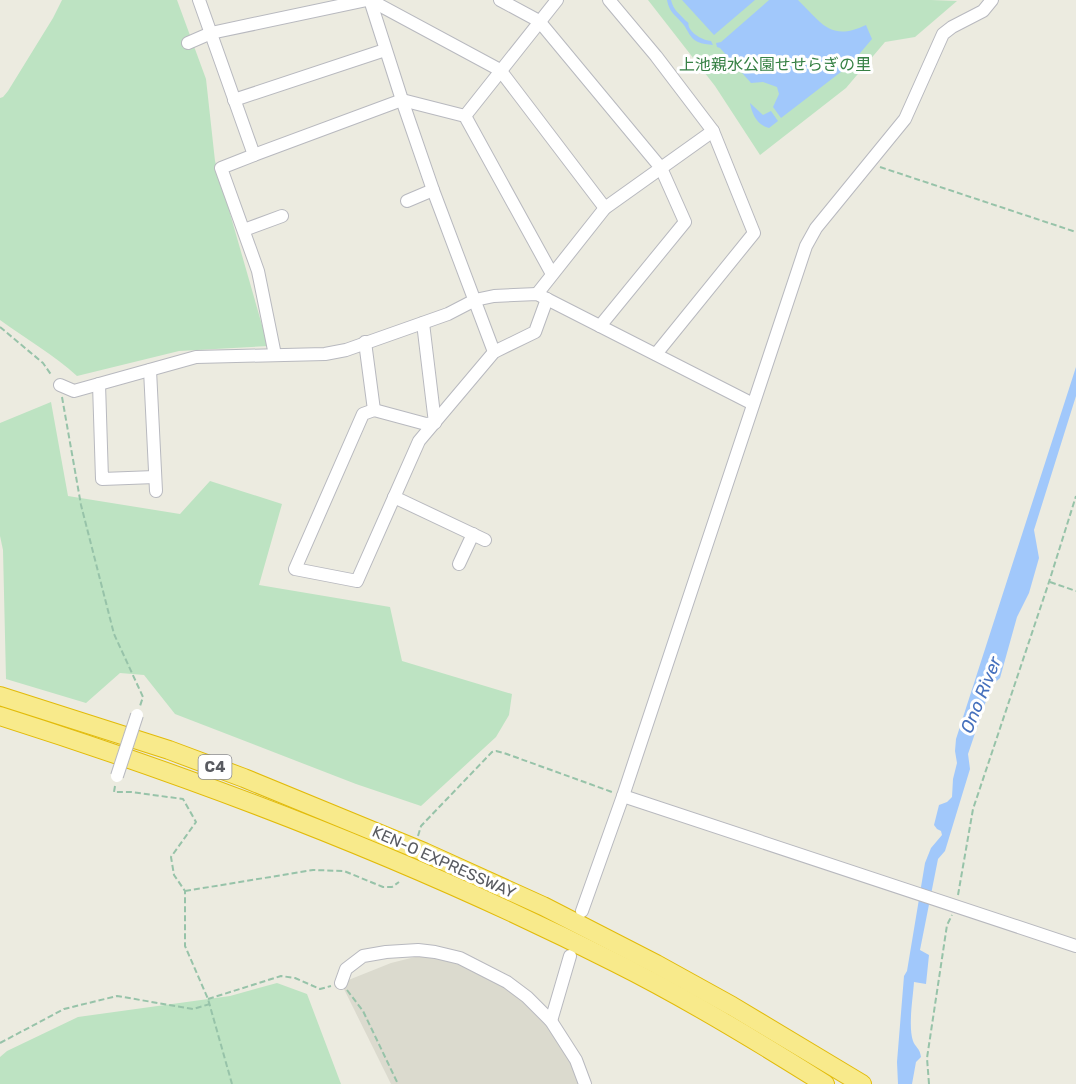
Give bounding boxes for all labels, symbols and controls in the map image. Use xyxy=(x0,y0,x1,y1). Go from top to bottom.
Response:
park label: 上池親水公園せせらぎの里 xyxy=(679,55,871,74)
water label: Ono River xyxy=(956,652,1007,736)
road number: C4 xyxy=(198,755,232,779)
street label: KEN-O EXPRESSWAY xyxy=(369,822,519,902)

